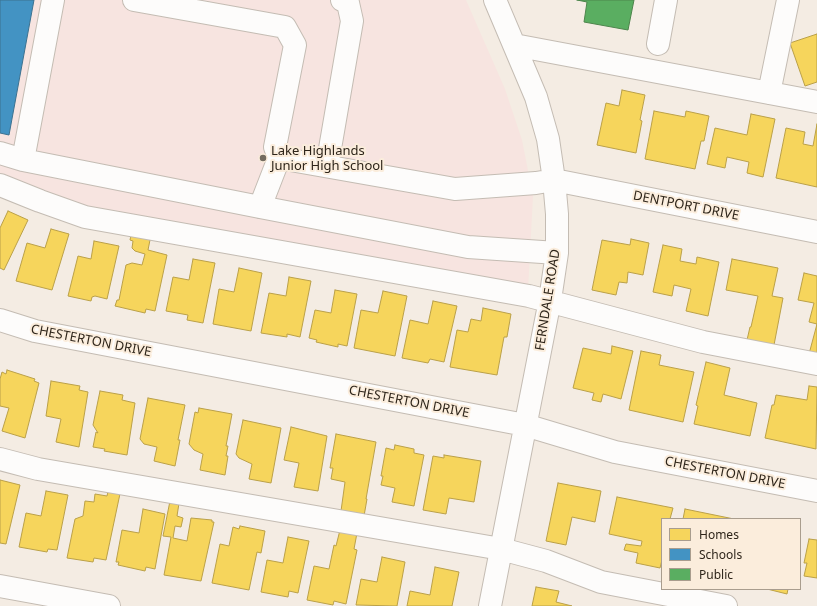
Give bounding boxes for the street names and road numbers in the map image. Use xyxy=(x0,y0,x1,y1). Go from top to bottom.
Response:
street label: DENTPORT DRIVE xyxy=(632,188,740,224)
street label: FERNDALE ROAD xyxy=(532,248,564,352)
street label: CHESTERTON DRIVE xyxy=(30,322,152,360)
street label: CHESTERTON DRIVE xyxy=(348,383,470,421)
street label: CHESTERTON DRIVE xyxy=(664,454,786,492)

